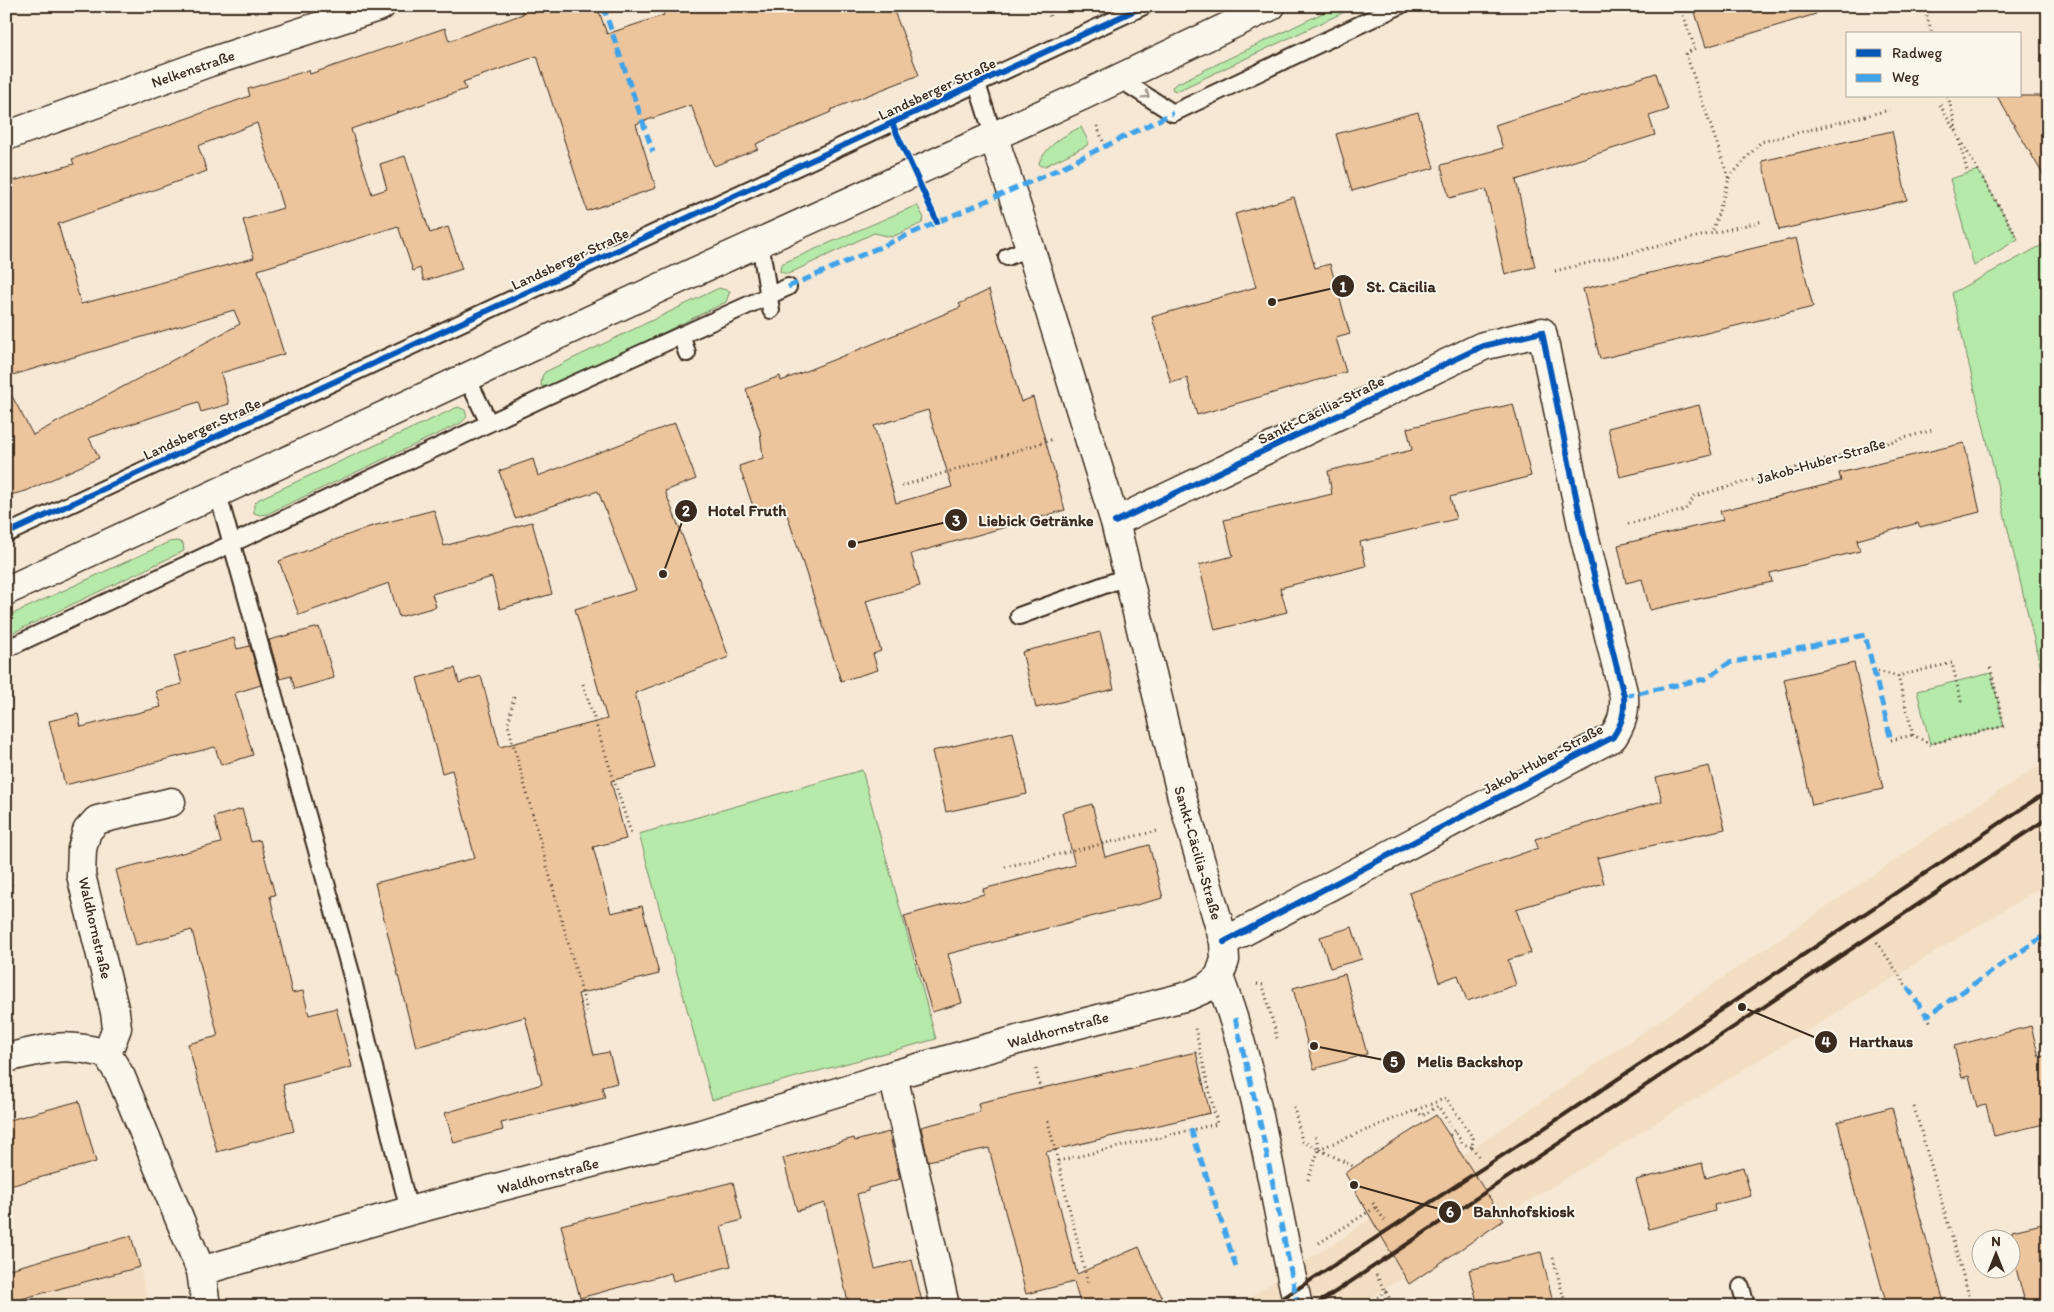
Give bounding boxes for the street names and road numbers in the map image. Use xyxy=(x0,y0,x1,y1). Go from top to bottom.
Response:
street label: Nelkenstraße xyxy=(149,46,237,92)
street label: Landsberger Straße xyxy=(875,54,999,124)
street label: Landsberger Straße xyxy=(508,224,632,294)
street label: Sankt-Cäcilia-Straße xyxy=(1255,372,1387,448)
street label: Landsberger Straße xyxy=(140,394,264,464)
street label: Jakob-Huber-Straße xyxy=(1754,434,1888,488)
street label: Jakob-Huber-Straße xyxy=(1480,720,1606,798)
street label: Sankt-Cäcilia-Straße xyxy=(1170,784,1226,922)
street label: Waldhornstraße xyxy=(75,875,115,981)
street label: Waldhornstraße xyxy=(1005,1008,1111,1052)
street label: Waldhornstraße xyxy=(495,1154,601,1198)

